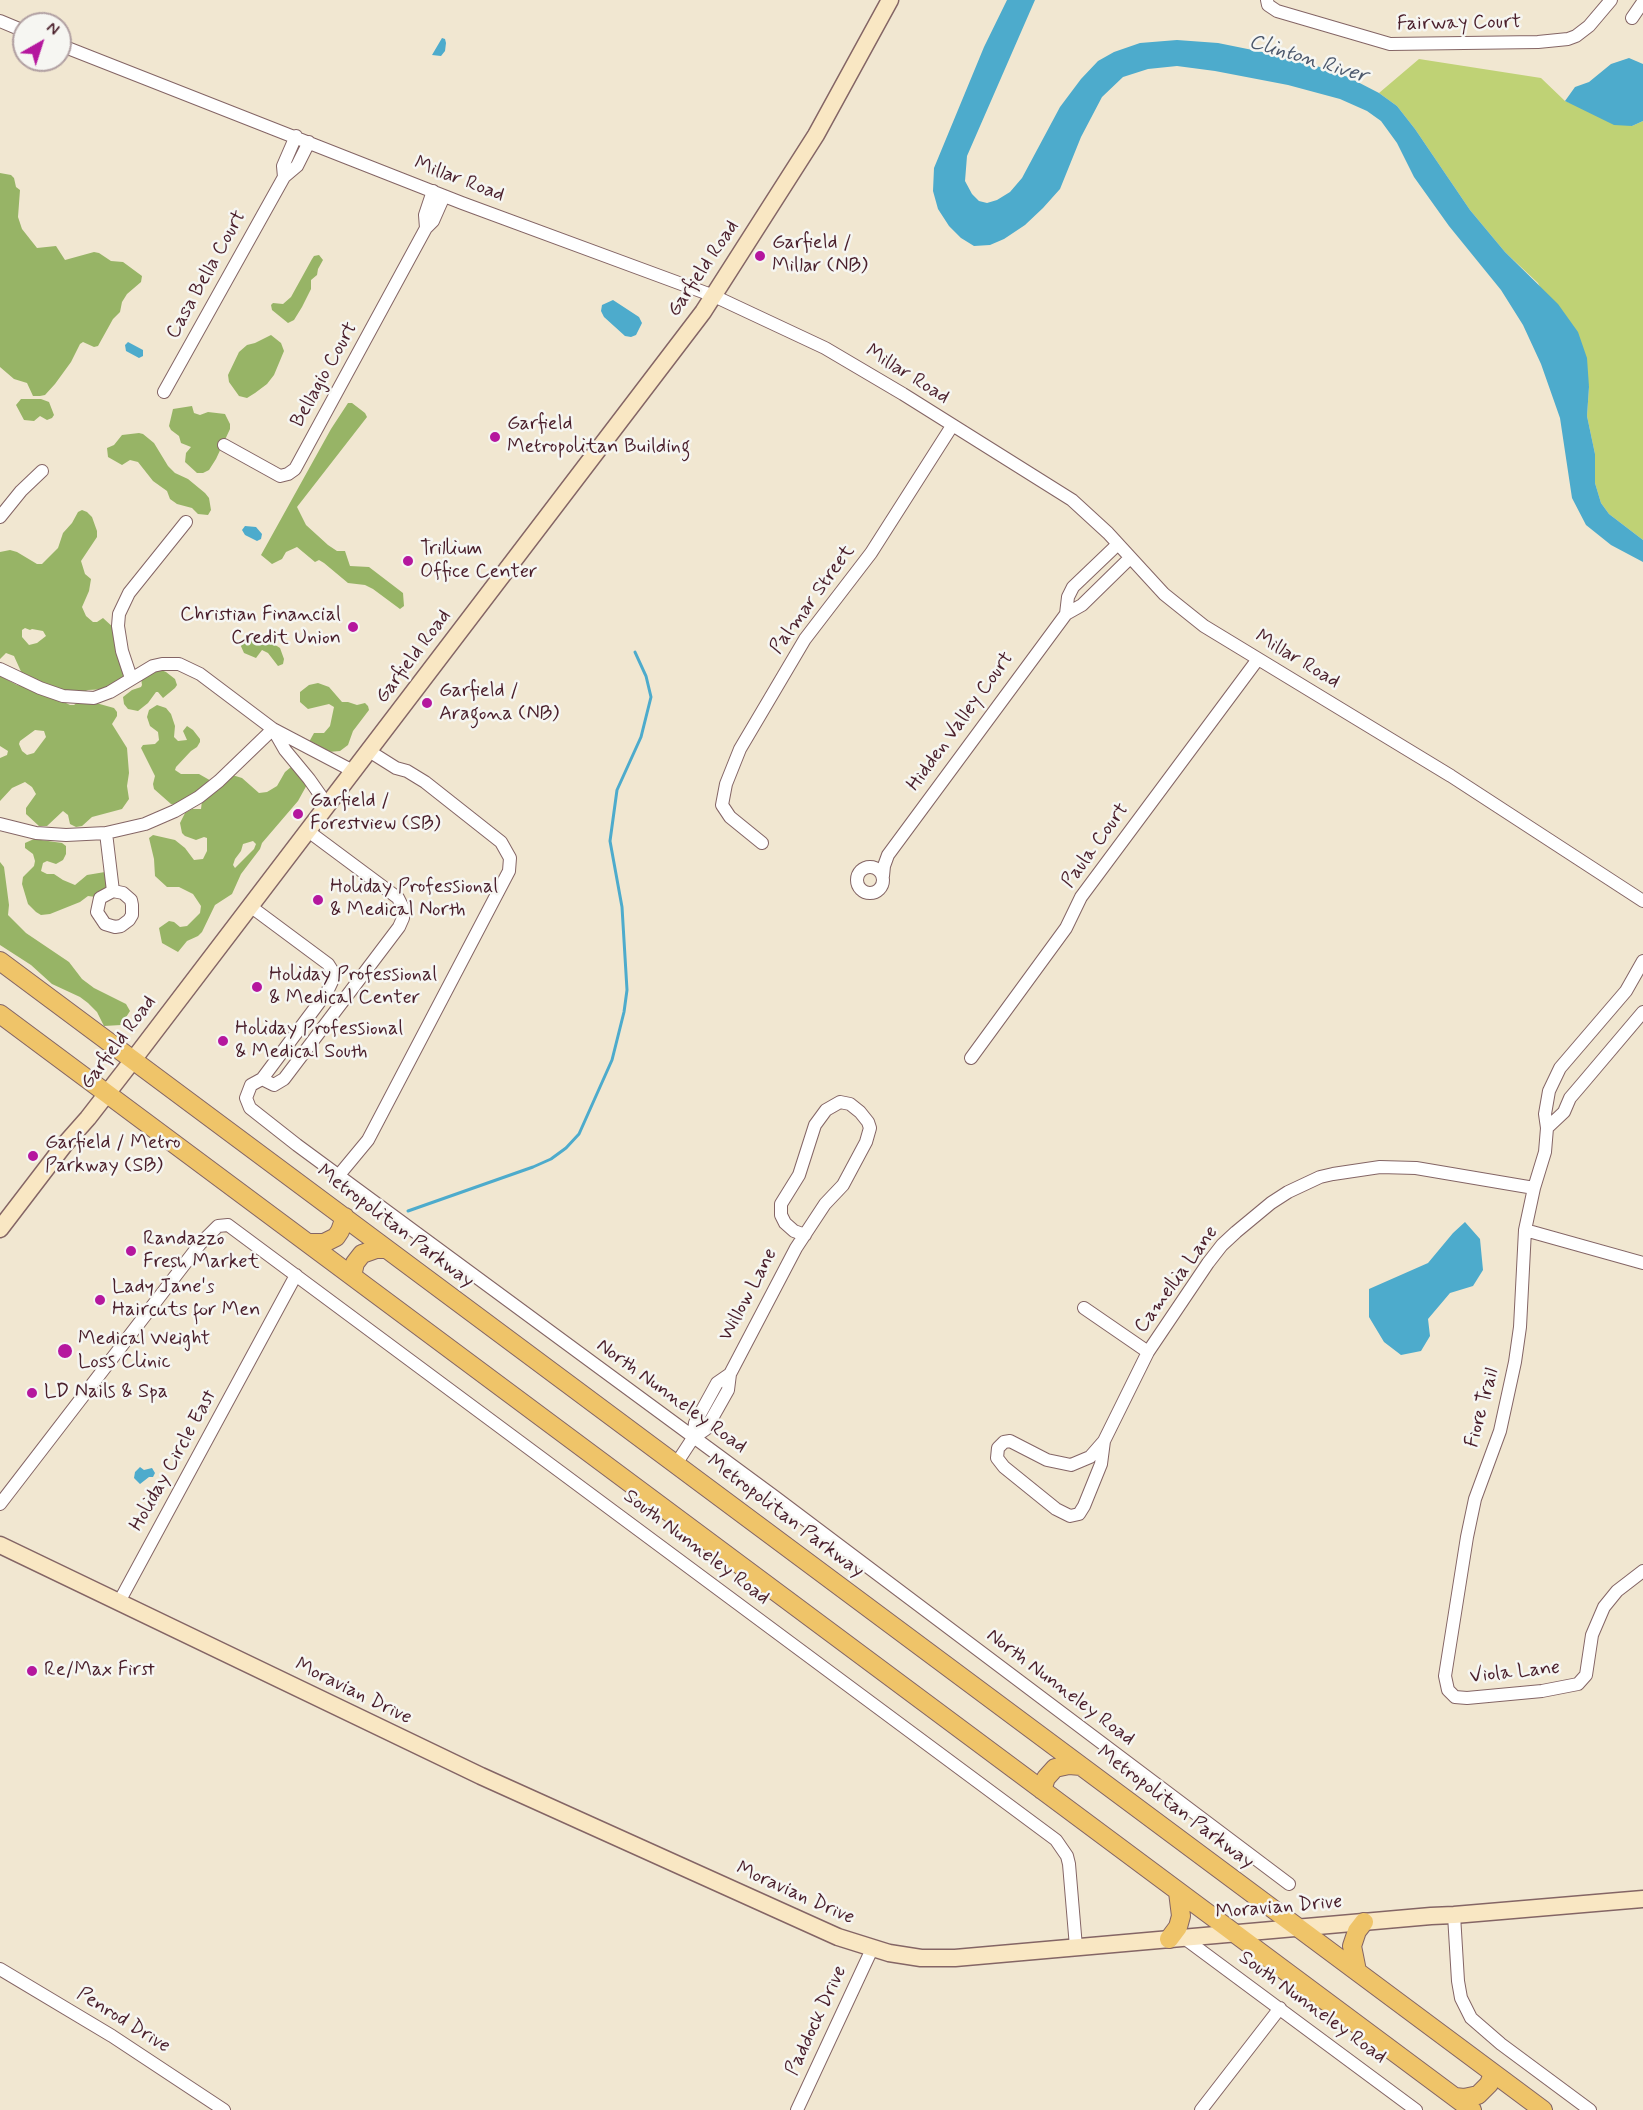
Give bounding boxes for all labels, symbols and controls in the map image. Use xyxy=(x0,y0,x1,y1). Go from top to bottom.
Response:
street label: Fairway Court xyxy=(1397,11,1521,37)
north arrow xyxy=(12,12,72,72)
text: N xyxy=(42,18,63,41)
water label: Clinton River xyxy=(1246,30,1370,90)
street label: Millar Road xyxy=(411,152,507,208)
street label: Casa Bella Court xyxy=(162,207,252,343)
street label: Garfield Road xyxy=(663,216,745,322)
place label: Garfield / Millar (NB) xyxy=(772,232,868,279)
marker: Garfield / Millar (NB) xyxy=(753,249,767,263)
street label: Bellagio Court xyxy=(286,318,364,432)
street label: Millar Road xyxy=(861,340,953,410)
place label: Garfield Metropolitan Building xyxy=(507,413,690,460)
marker: Garfield Metropolitan Building xyxy=(488,430,502,444)
place label: Trillium Office Center xyxy=(420,538,537,585)
street label: Palmar Street xyxy=(765,541,861,659)
marker: Trillium Office Center xyxy=(401,554,415,568)
place label: Christian Financial Credit Union xyxy=(180,604,341,651)
street label: Garfield Road xyxy=(371,605,457,709)
marker: Christian Financial Credit Union xyxy=(346,620,360,634)
street label: Millar Road xyxy=(1250,625,1344,695)
street label: Hidden Valley Court xyxy=(902,648,1020,796)
place label: Garfield / Aragona (NB) xyxy=(439,680,559,727)
marker: Garfield / Aragona (NB) xyxy=(420,696,434,710)
place label: Garfield / Forestview (SB) xyxy=(310,790,440,837)
street label: Paula Court xyxy=(1057,799,1135,893)
marker: Garfield / Forestview (SB) xyxy=(291,807,305,821)
place label: Holiday Professional & Medical North xyxy=(330,876,498,923)
marker: Holiday Professional & Medical North xyxy=(311,893,325,907)
place label: Holiday Professional & Medical Center xyxy=(269,964,437,1011)
marker: Holiday Professional & Medical Center xyxy=(250,980,264,994)
street label: Garfield Road xyxy=(76,991,162,1095)
place label: Holiday Professional & Medical South xyxy=(235,1018,403,1065)
marker: Holiday Professional & Medical South xyxy=(216,1034,230,1048)
place label: Garfield / Metro Parkway (SB) xyxy=(45,1132,181,1179)
marker: Garfield / Metro Parkway (SB) xyxy=(26,1149,40,1163)
street label: Metropolitan Parkway xyxy=(312,1160,478,1294)
street label: Camellia Lane xyxy=(1130,1222,1224,1338)
place label: Randazzo Fresh Market xyxy=(143,1228,259,1275)
marker: Randazzo Fresh Market xyxy=(124,1244,138,1258)
street label: Willow Lane xyxy=(715,1244,783,1346)
place label: Lady Jane's Haircuts for Men xyxy=(112,1276,260,1323)
marker: Lady Jane's Haircuts for Men xyxy=(93,1293,107,1307)
place label: Medical Weight Loss Clinic xyxy=(78,1328,210,1375)
street label: North Nunneley Road xyxy=(591,1334,751,1460)
marker: Medical Weight Loss Clinic xyxy=(56,1342,74,1360)
street label: Fiore Trail xyxy=(1461,1366,1505,1450)
place label: LD Nails & Spa xyxy=(44,1381,168,1405)
marker: LD Nails & Spa xyxy=(25,1386,39,1400)
street label: Holiday Circle East xyxy=(125,1386,223,1536)
street label: Metropolitan Parkway xyxy=(702,1450,868,1584)
street label: South Nunneley Road xyxy=(618,1485,774,1611)
street label: North Nunneley Road xyxy=(981,1624,1139,1752)
street label: Moravian Drive xyxy=(291,1653,415,1731)
street label: Viola Lane xyxy=(1469,1656,1561,1690)
place label: Re/Max First xyxy=(44,1659,155,1683)
marker: Re/Max First xyxy=(25,1664,39,1678)
street label: Metropolitan Parkway xyxy=(1092,1741,1258,1875)
street label: Moravian Drive xyxy=(732,1857,858,1931)
street label: Moravian Drive xyxy=(1215,1891,1343,1925)
street label: South Nunneley Road xyxy=(1233,1946,1391,2070)
street label: Paddock Drive xyxy=(781,1962,853,2080)
street label: Penrod Drive xyxy=(72,1983,174,2059)

